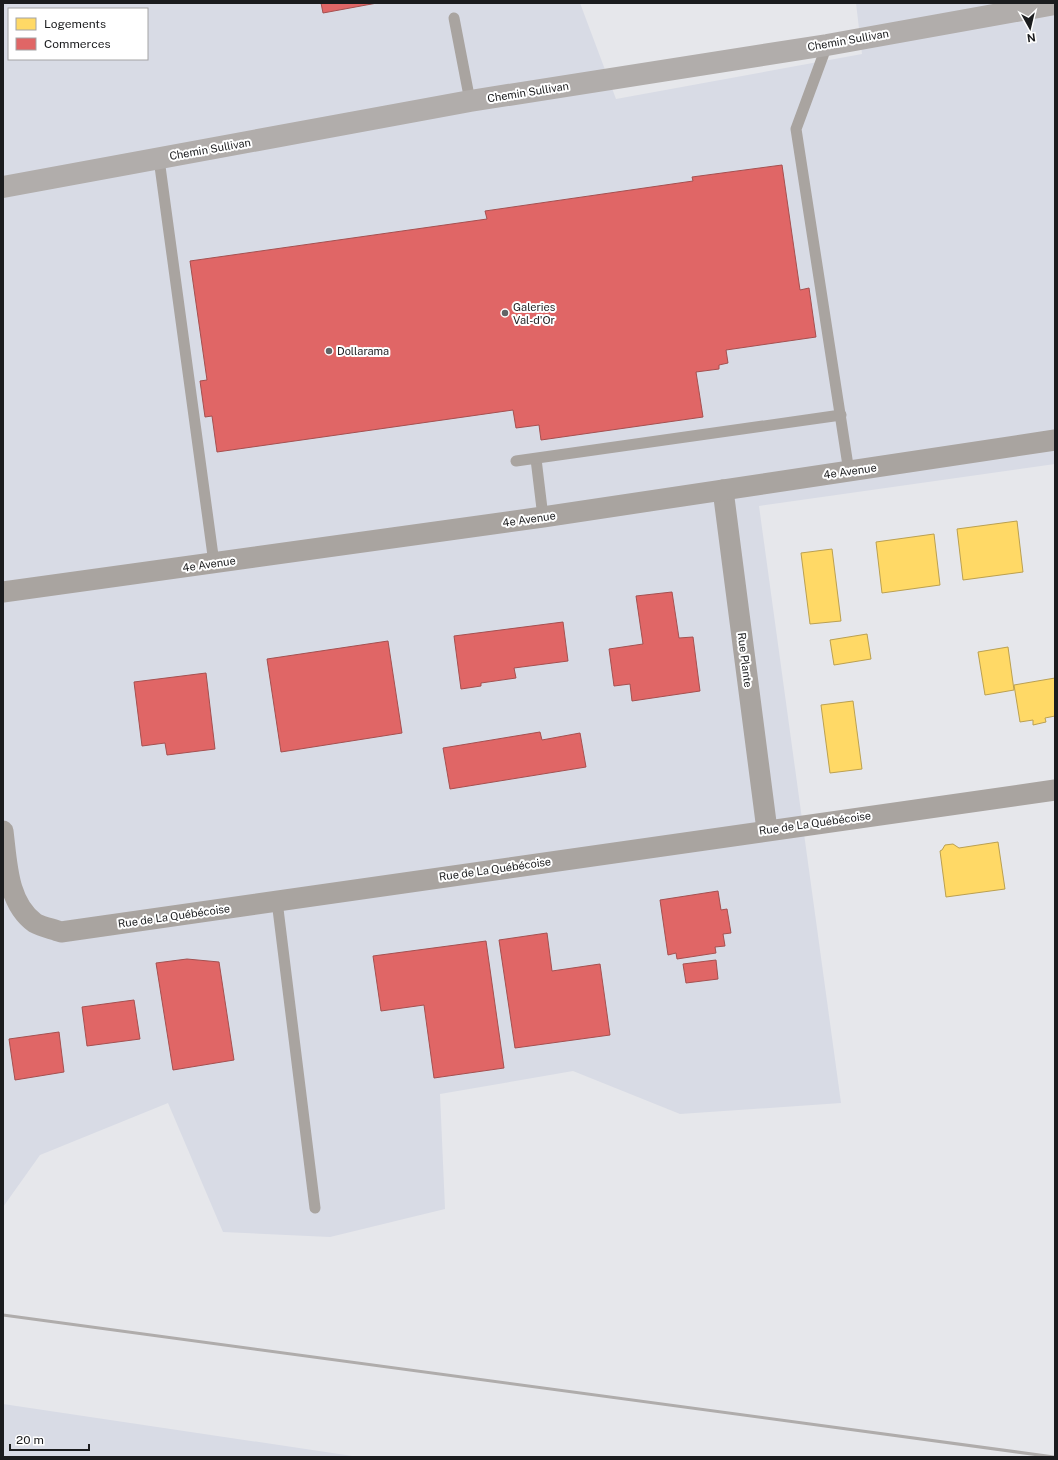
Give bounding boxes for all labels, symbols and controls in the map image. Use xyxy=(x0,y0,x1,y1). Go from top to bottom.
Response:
legend xyxy=(8,8,148,60)
north arrow xyxy=(1010,8,1050,48)
text: Logements xyxy=(44,17,106,31)
street label: Chemin Sullivan xyxy=(806,27,890,53)
text: N xyxy=(1026,31,1036,44)
text: Commerces xyxy=(44,37,111,51)
street label: Chemin Sullivan xyxy=(486,80,570,104)
street label: Chemin Sullivan xyxy=(168,136,252,162)
place label: Galeries Val-d'Or xyxy=(513,301,556,326)
marker: Galeries Val-d'Or xyxy=(500,308,510,318)
place label: Dollarama xyxy=(337,345,389,357)
marker: Dollarama xyxy=(324,346,334,356)
street label: 4e Avenue xyxy=(823,461,877,481)
street label: 4e Avenue xyxy=(502,509,556,529)
street label: 4e Avenue xyxy=(182,554,236,574)
street label: Rue Plante xyxy=(736,632,754,688)
street label: Rue de La Québécoise xyxy=(758,809,872,837)
street label: Rue de La Québécoise xyxy=(438,855,552,883)
street label: Rue de La Québécoise xyxy=(117,902,231,930)
scale bar xyxy=(10,1426,89,1452)
text: 20 m xyxy=(16,1433,44,1447)

